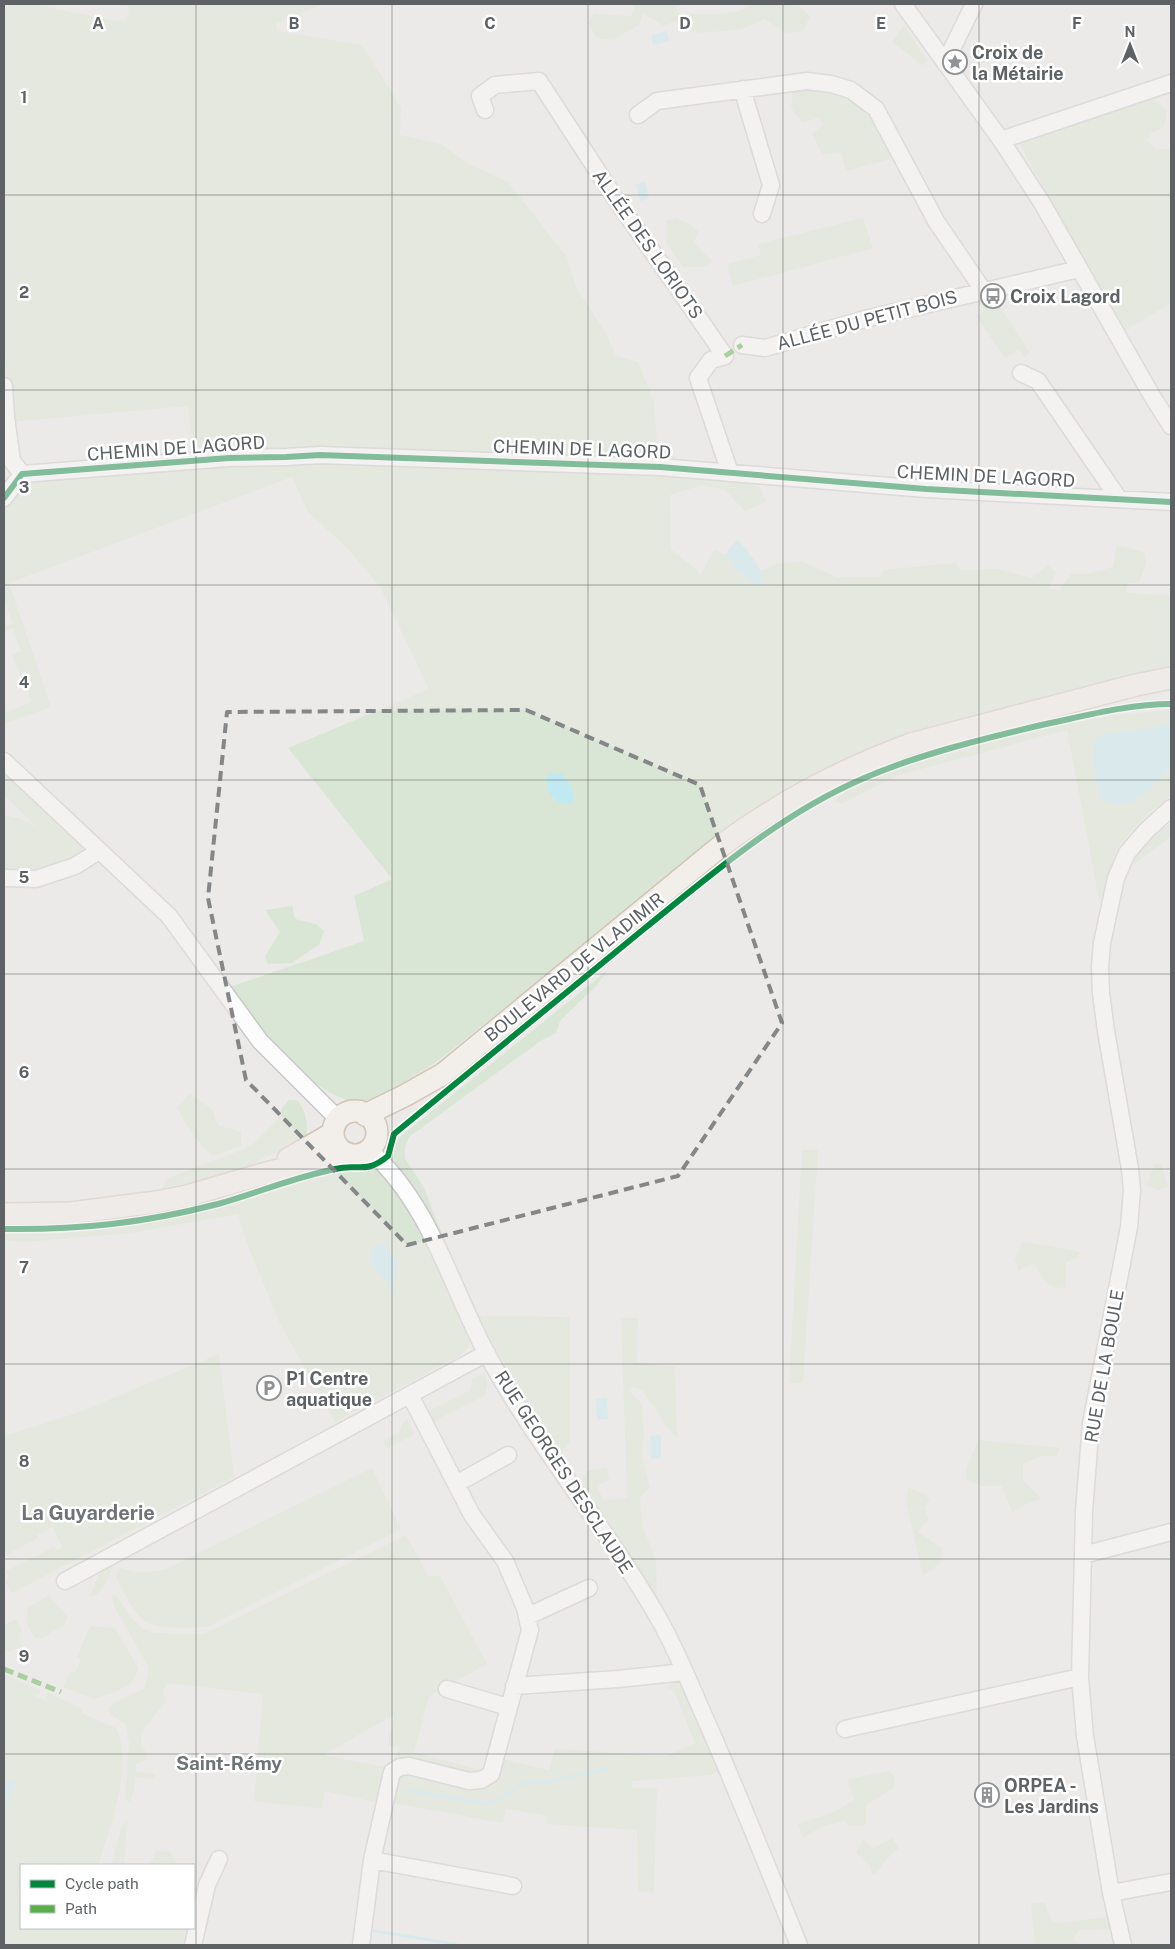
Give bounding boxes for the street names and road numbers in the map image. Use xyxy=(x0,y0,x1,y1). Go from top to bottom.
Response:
street label: ALLÉE DES LORIOTS xyxy=(589,165,708,323)
street label: ALLÉE DU PETIT BOIS xyxy=(774,285,960,354)
street label: CHEMIN DE LAGORD xyxy=(86,431,266,465)
street label: CHEMIN DE LAGORD xyxy=(493,435,671,463)
street label: CHEMIN DE LAGORD xyxy=(896,461,1076,491)
street label: BOULEVARD DE VLADIMIR xyxy=(480,888,668,1046)
street label: RUE DE LA BOULE xyxy=(1080,1288,1128,1444)
street label: RUE GEORGES DESCLAUDE xyxy=(491,1367,637,1577)

